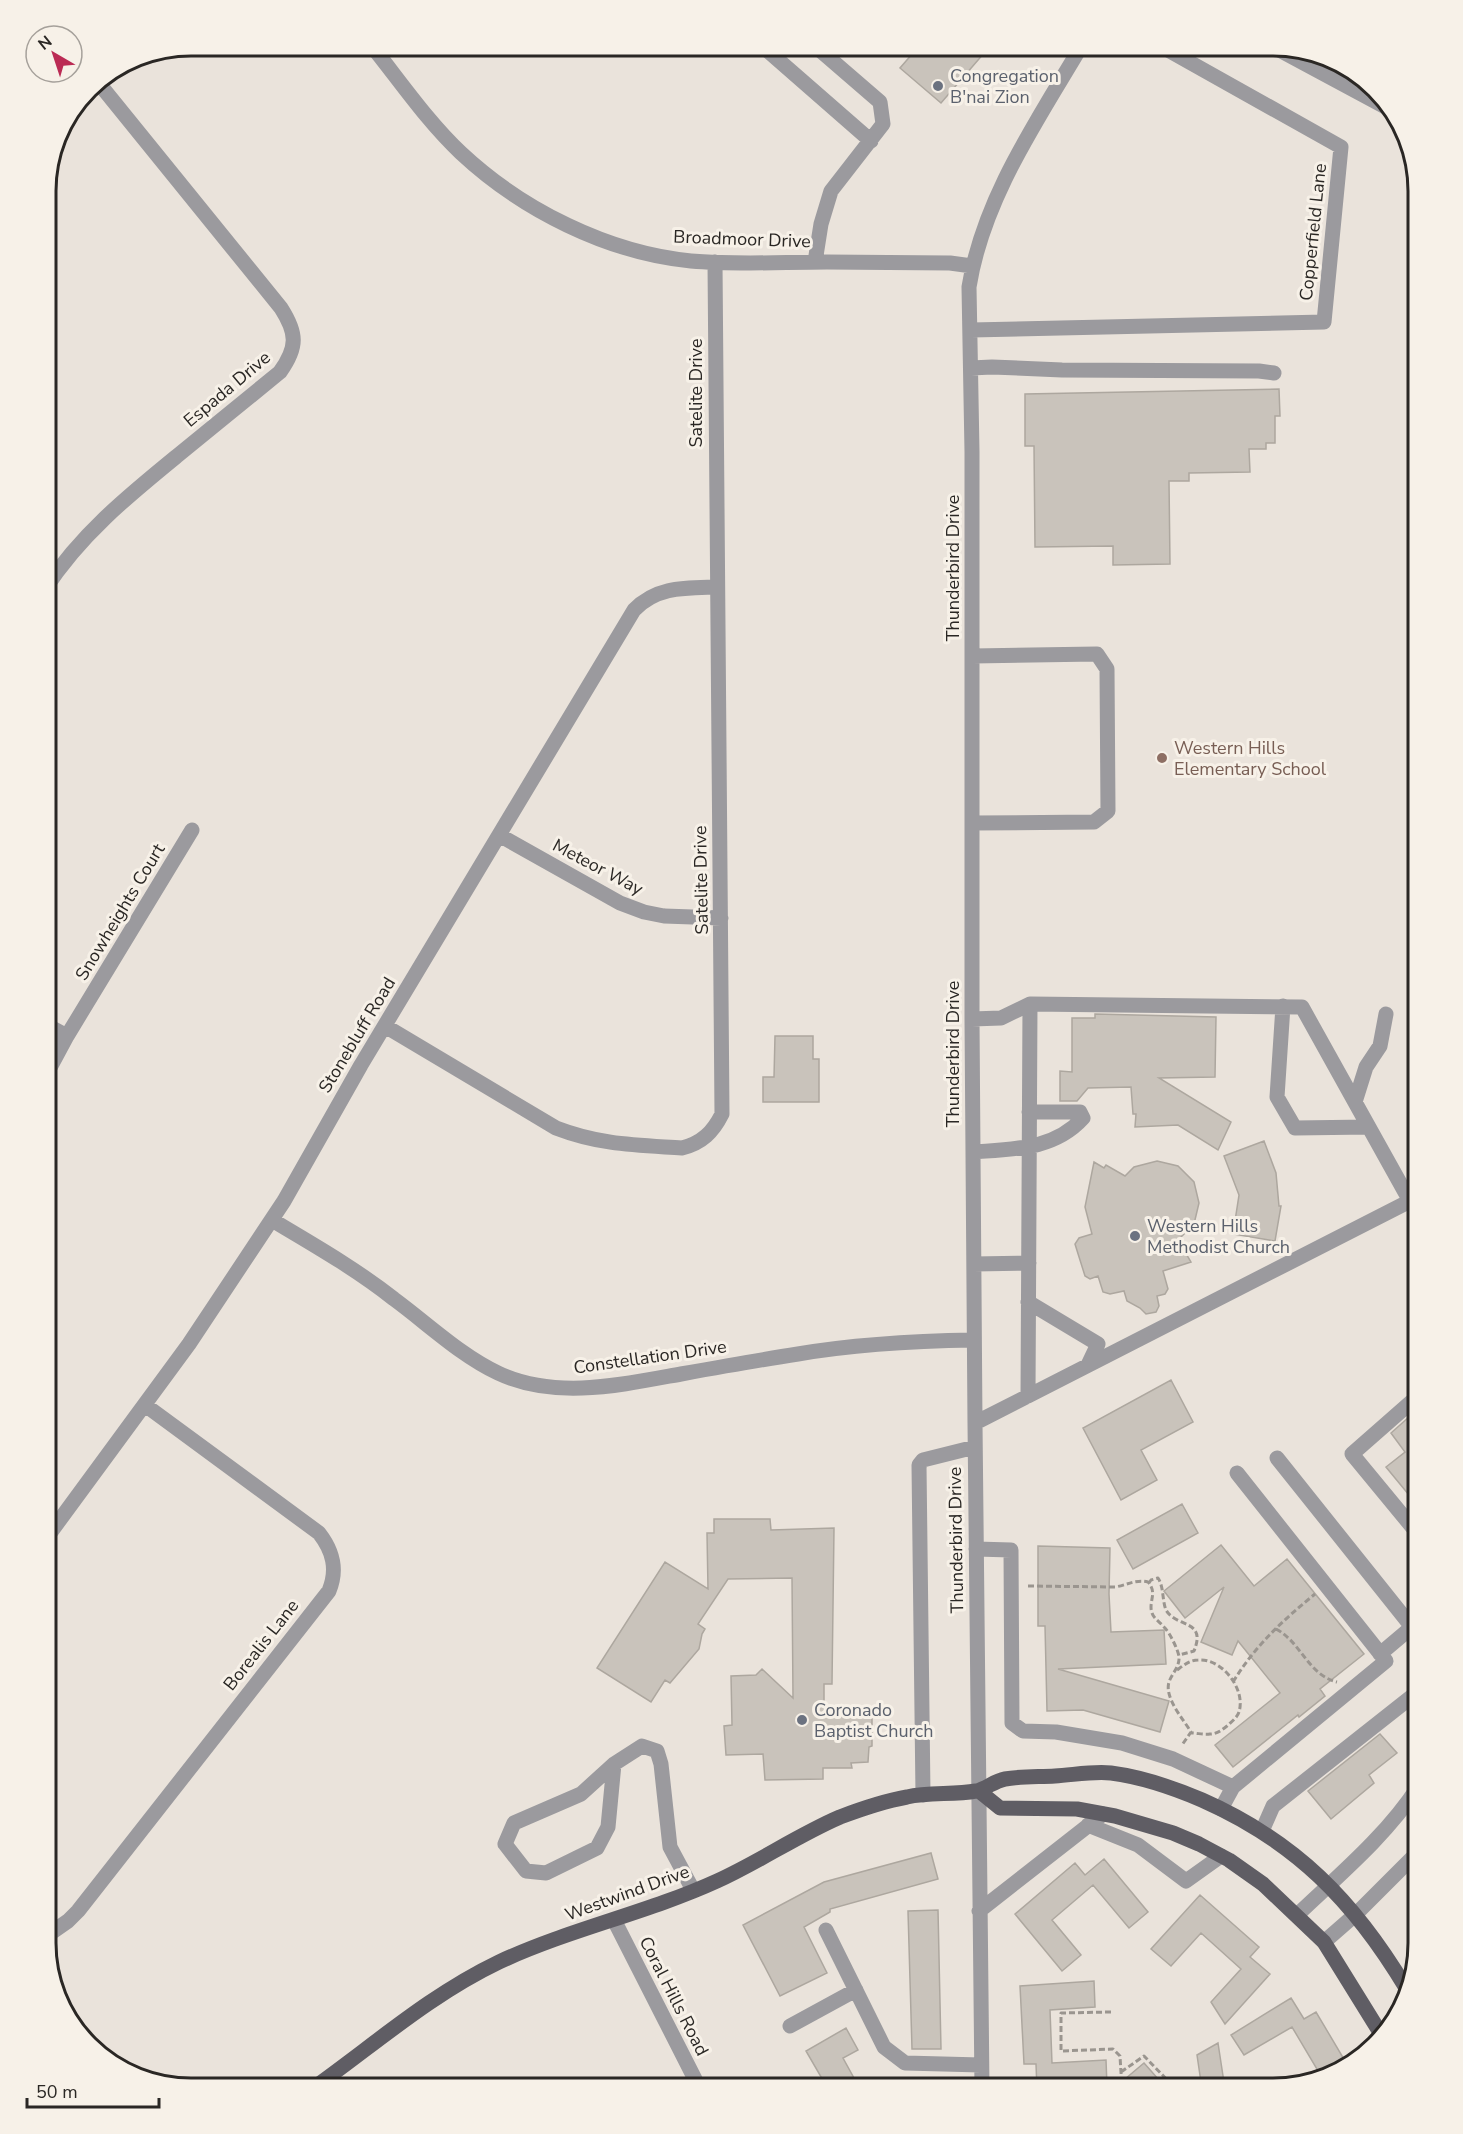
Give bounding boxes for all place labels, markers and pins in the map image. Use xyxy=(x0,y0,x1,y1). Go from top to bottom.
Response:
place label: Congregation B'nai Zion xyxy=(950,64,1059,109)
marker: Congregation B'nai Zion xyxy=(931,79,945,93)
place label: Western Hills Elementary School xyxy=(1174,736,1327,781)
marker: Western Hills Elementary School xyxy=(1155,751,1169,765)
place label: Western Hills Methodist Church xyxy=(1147,1214,1290,1259)
marker: Western Hills Methodist Church xyxy=(1128,1229,1142,1243)
place label: Coronado Baptist Church xyxy=(814,1698,933,1743)
marker: Coronado Baptist Church xyxy=(795,1713,809,1727)

